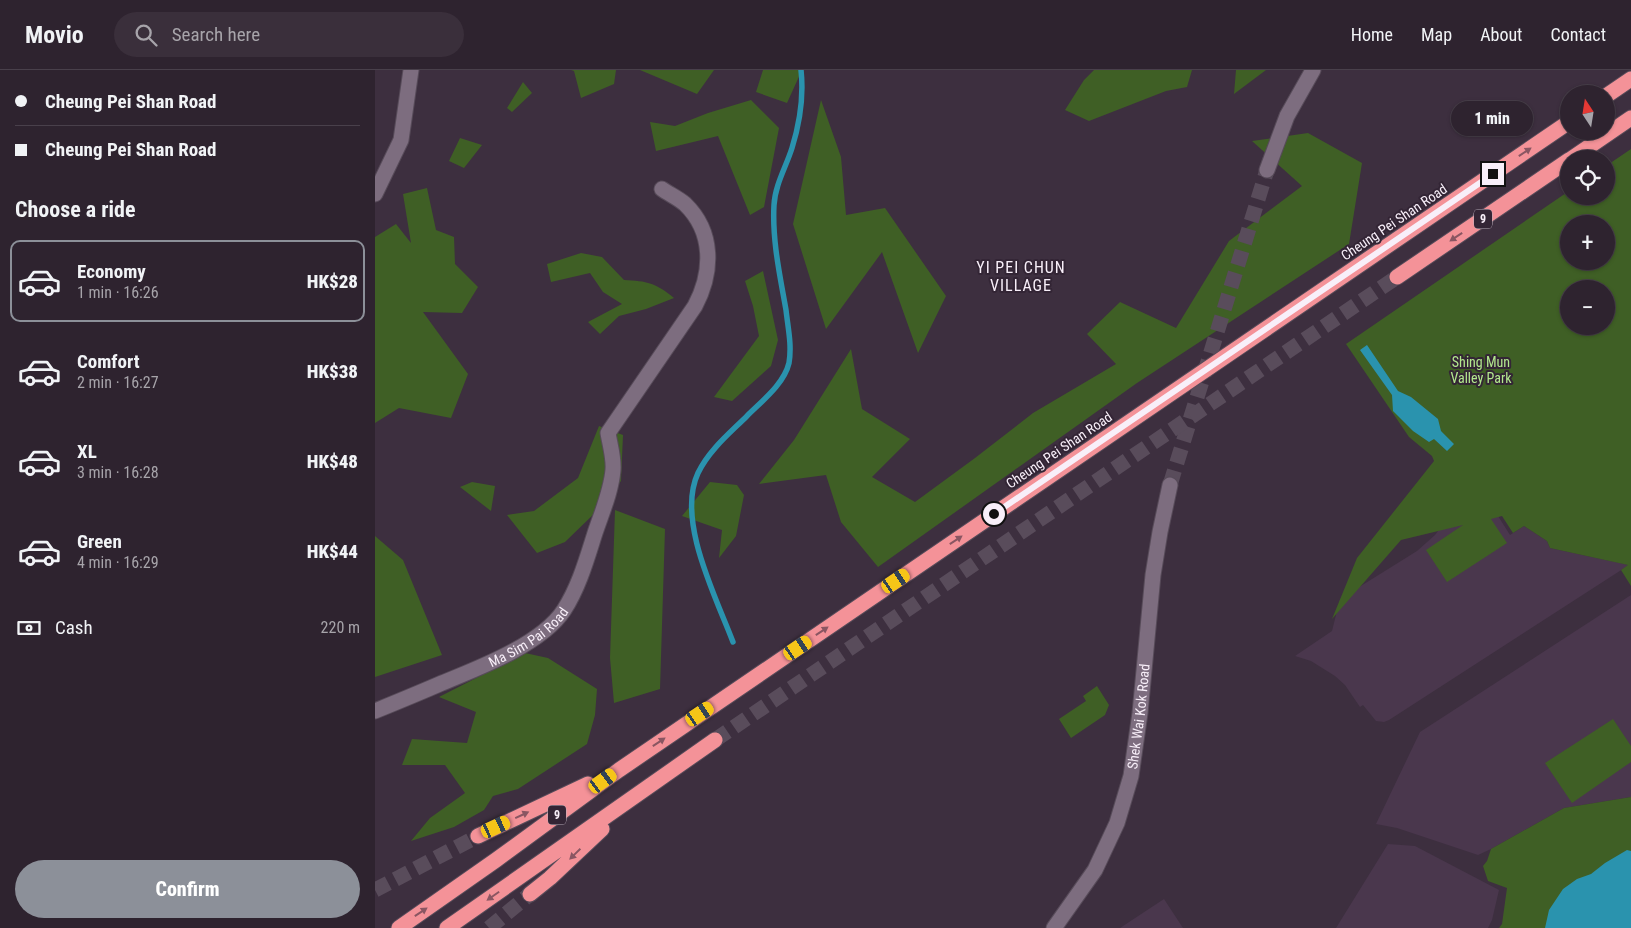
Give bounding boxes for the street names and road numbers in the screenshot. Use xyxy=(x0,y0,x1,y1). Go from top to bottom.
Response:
street label: Cheung Pei Shan Road xyxy=(1338,181,1450,263)
road number: 9 xyxy=(1474,210,1492,228)
street label: Cheung Pei Shan Road xyxy=(1003,409,1115,491)
street label: Ma Sim Pai Road xyxy=(486,604,571,670)
street label: Shek Wai Kok Road xyxy=(1124,663,1153,770)
road number: 9 xyxy=(548,806,566,824)

